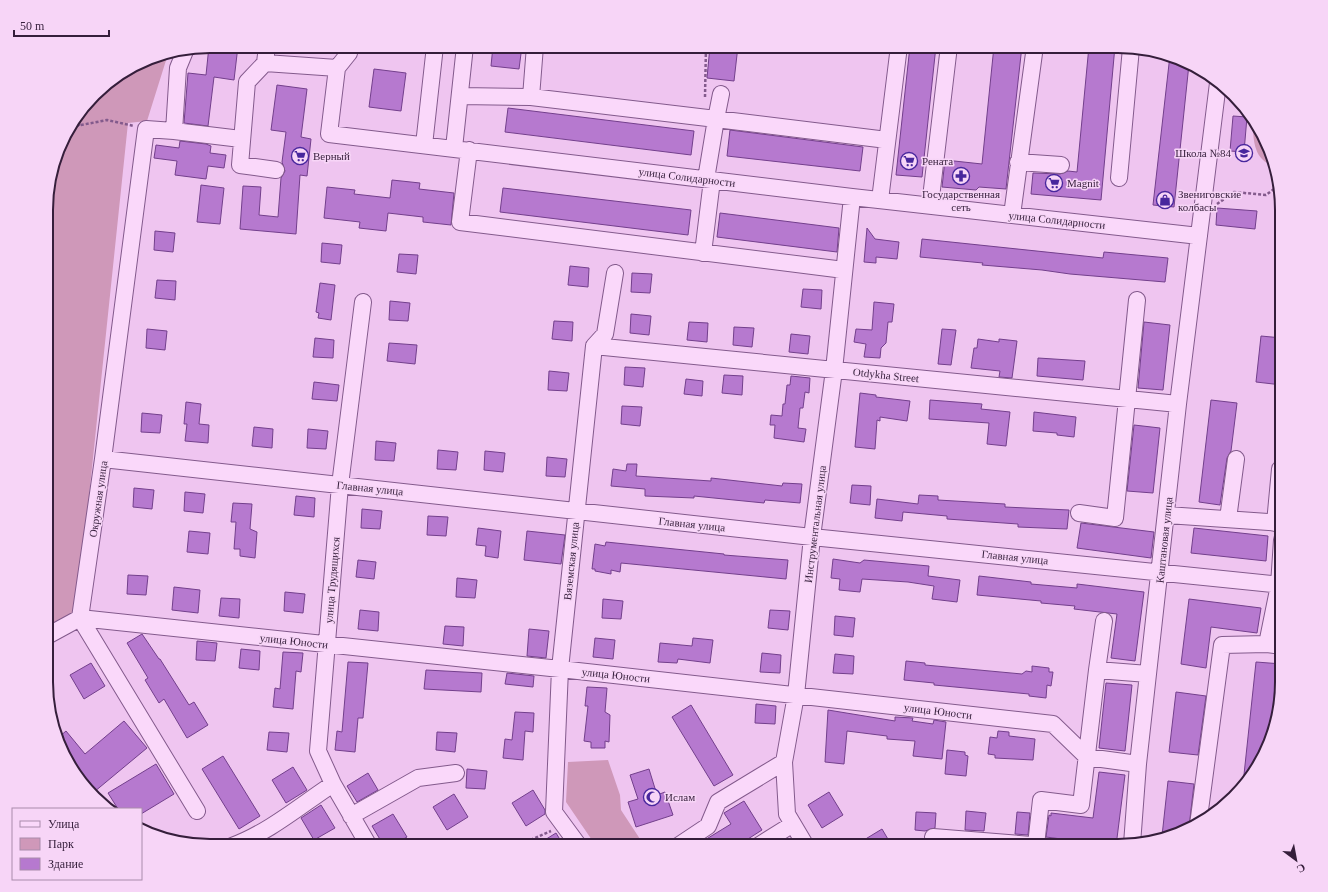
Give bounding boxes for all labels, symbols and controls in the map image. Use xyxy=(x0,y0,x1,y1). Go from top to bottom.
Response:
scale bar xyxy=(14,12,109,38)
text: 50 m xyxy=(20,19,45,33)
school or university icon: Школа №84 xyxy=(1234,143,1254,163)
supermarket icon: Верный xyxy=(290,146,310,166)
place label: Школа №84 xyxy=(1175,147,1231,159)
place label: Верный xyxy=(313,150,350,162)
supermarket icon: Рената xyxy=(899,151,919,171)
place label: Рената xyxy=(922,155,953,167)
street label: улица Солидарности xyxy=(638,165,736,189)
pharmacy icon: Государственная сеть xyxy=(951,166,971,186)
supermarket icon: Magnit xyxy=(1044,173,1064,193)
place label: Magnit xyxy=(1067,177,1099,189)
place label: Государственная сеть xyxy=(922,188,1000,213)
place label: Звениговские колбасы xyxy=(1178,188,1241,213)
shop icon: Звениговские колбасы xyxy=(1155,190,1175,210)
street label: улица Солидарности xyxy=(1008,209,1106,231)
street label: Otdykha Street xyxy=(852,366,920,384)
street label: Окружная улица xyxy=(87,460,109,538)
street label: Инструментальная улица xyxy=(802,464,828,583)
street label: Главная улица xyxy=(336,479,404,497)
street label: Каштановая улица xyxy=(1154,496,1175,584)
street label: Главная улица xyxy=(658,515,726,533)
street label: Вяземская улица xyxy=(561,521,581,601)
street label: улица Трудящихся xyxy=(322,536,342,624)
street label: Главная улица xyxy=(981,548,1049,566)
street label: улица Юности xyxy=(259,631,329,651)
street label: улица Юности xyxy=(581,665,651,685)
street label: улица Юности xyxy=(903,701,973,721)
mosque icon: Ислам xyxy=(642,787,662,807)
place label: Ислам xyxy=(665,791,695,803)
legend xyxy=(12,808,142,880)
text: Улица xyxy=(48,817,80,831)
text: Парк xyxy=(48,837,74,851)
north arrow xyxy=(1276,840,1316,880)
text: Здание xyxy=(48,857,83,871)
text: С xyxy=(1295,861,1308,876)

